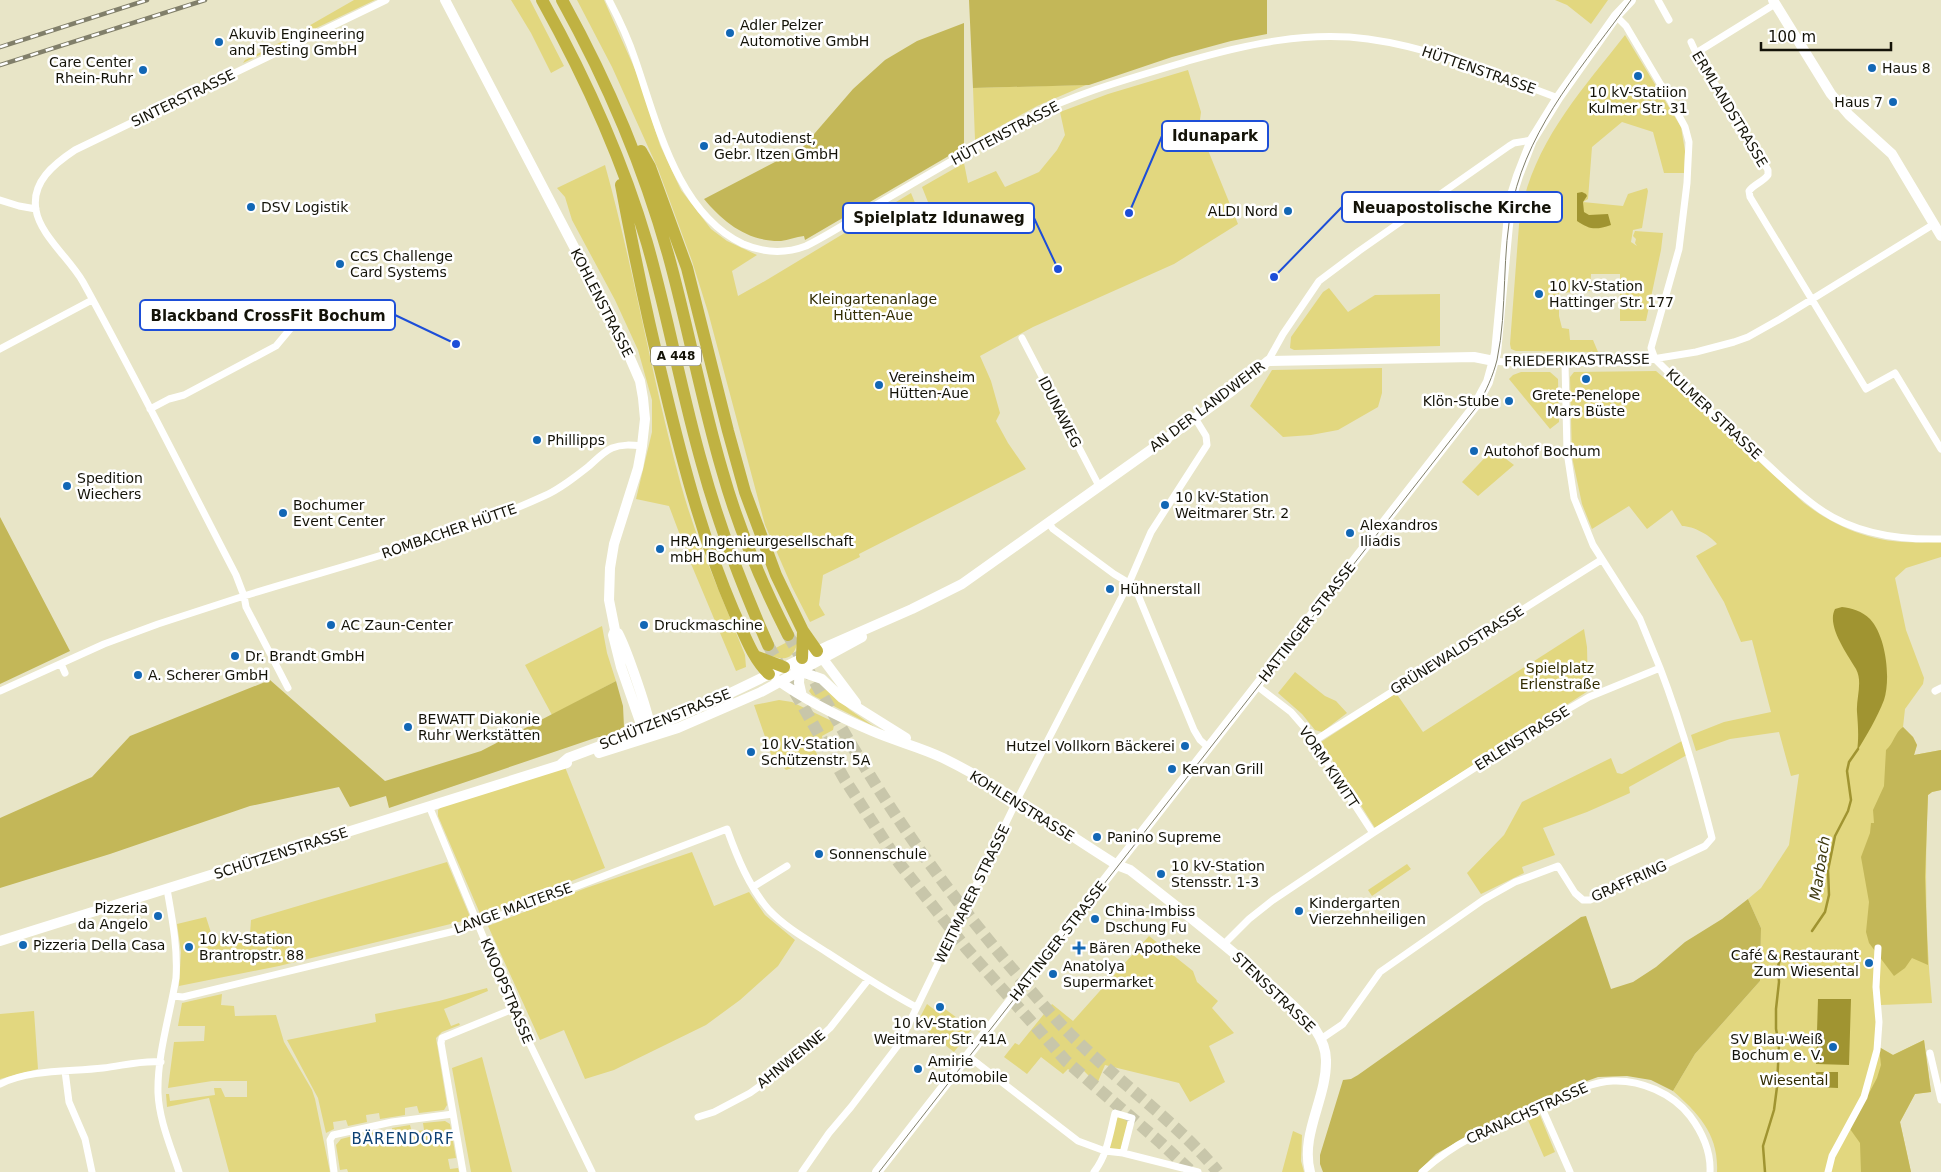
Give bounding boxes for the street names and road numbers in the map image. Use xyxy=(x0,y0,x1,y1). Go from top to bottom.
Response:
street label: HÜTTENSTRASSE xyxy=(1420,42,1539,97)
street label: ERMLANDSTRASSE xyxy=(1689,48,1771,170)
street label: SINTERSTRASSE xyxy=(129,66,237,130)
street label: HÜTTENSTRASSE xyxy=(948,97,1062,168)
street label: KOHLENSTRASSE xyxy=(568,246,636,360)
road number: A 448 xyxy=(651,346,701,366)
street label: FRIEDERIKASTRASSE xyxy=(1504,351,1650,369)
street label: AN DER LANDWEHR xyxy=(1146,357,1268,455)
street label: KULMER STRASSE xyxy=(1663,366,1765,462)
street label: IDUNAWEG xyxy=(1035,374,1085,450)
street label: ROMBACHER HÜTTE xyxy=(379,499,519,562)
street label: HATTINGER STRASSE xyxy=(1255,559,1359,685)
street label: GRÜNEWALDSTRASSE xyxy=(1387,602,1527,698)
street label: SCHÜTZENSTRASSE xyxy=(597,684,733,753)
street label: ERLENSTRASSE xyxy=(1472,702,1572,774)
street label: VORM KIWITT xyxy=(1296,723,1362,811)
street label: KOHLENSTRASSE xyxy=(967,767,1077,845)
street label: WEITMARER STRASSE xyxy=(931,822,1013,966)
street label: SCHÜTZENSTRASSE xyxy=(212,823,350,882)
street label: GRAFFRING xyxy=(1589,857,1669,905)
street label: HATTINGER STRASSE xyxy=(1006,878,1110,1004)
street label: LANGE MALTERSE xyxy=(452,879,574,937)
street label: KNOOPSTRASSE xyxy=(478,936,536,1046)
street label: STENSSTRASSE xyxy=(1229,949,1319,1035)
street label: AHNWENNE xyxy=(754,1027,828,1091)
street label: CRANACHSTRASSE xyxy=(1464,1079,1590,1147)

